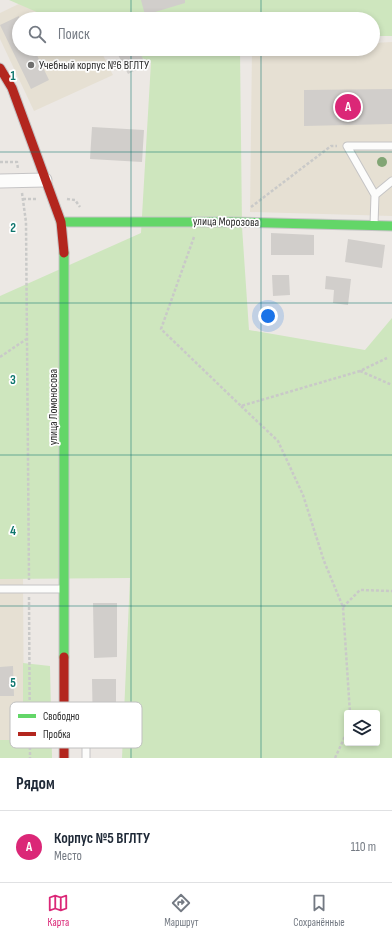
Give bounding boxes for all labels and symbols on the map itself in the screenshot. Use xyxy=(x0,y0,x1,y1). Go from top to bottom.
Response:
place label: Учебный корпус №6 ВГЛТУ xyxy=(39,58,149,73)
marker: Учебный корпус №6 ВГЛТУ xyxy=(26,60,36,70)
text: 1 xyxy=(10,68,16,84)
pin: A xyxy=(335,92,361,122)
street label: улица Морозова xyxy=(193,214,260,230)
text: 2 xyxy=(10,220,16,236)
your location xyxy=(258,306,278,326)
street label: улица Ломоносова xyxy=(46,368,61,445)
text: 3 xyxy=(10,372,16,388)
text: 4 xyxy=(10,523,16,539)
text: 5 xyxy=(10,675,16,691)
legend xyxy=(10,702,142,748)
text: Свободно xyxy=(43,710,80,723)
text: Пробка xyxy=(43,728,71,741)

